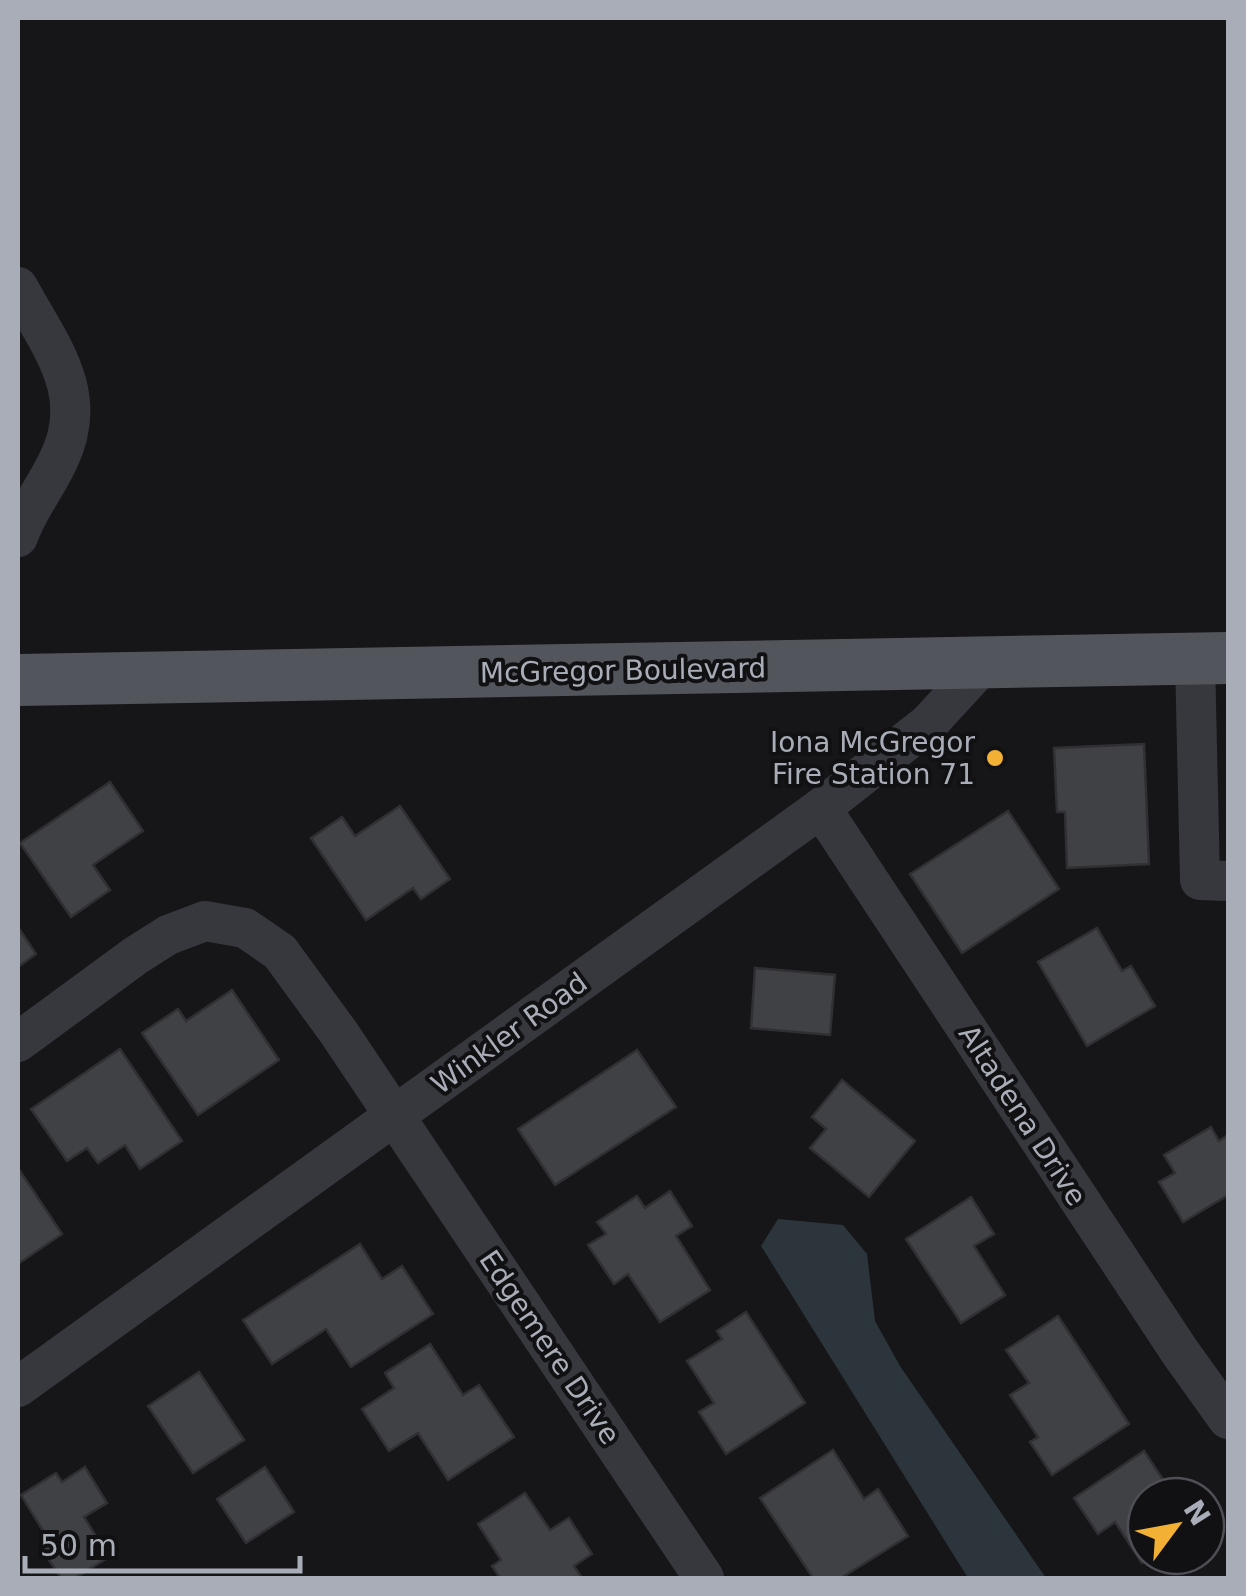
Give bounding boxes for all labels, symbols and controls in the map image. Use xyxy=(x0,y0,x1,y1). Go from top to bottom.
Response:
street label: McGregor Boulevard xyxy=(480,652,766,689)
place label: Iona McGregor Fire Station 71 xyxy=(770,726,975,791)
marker: Iona McGregor Fire Station 71 xyxy=(984,747,1006,769)
street label: Winkler Road xyxy=(425,966,594,1101)
street label: Altadena Drive xyxy=(952,1019,1093,1212)
street label: Edgemere Drive xyxy=(473,1244,627,1450)
north arrow xyxy=(1126,1476,1226,1576)
text: N xyxy=(1177,1494,1217,1532)
scale bar xyxy=(25,1511,300,1573)
text: 50 m xyxy=(40,1528,117,1563)

